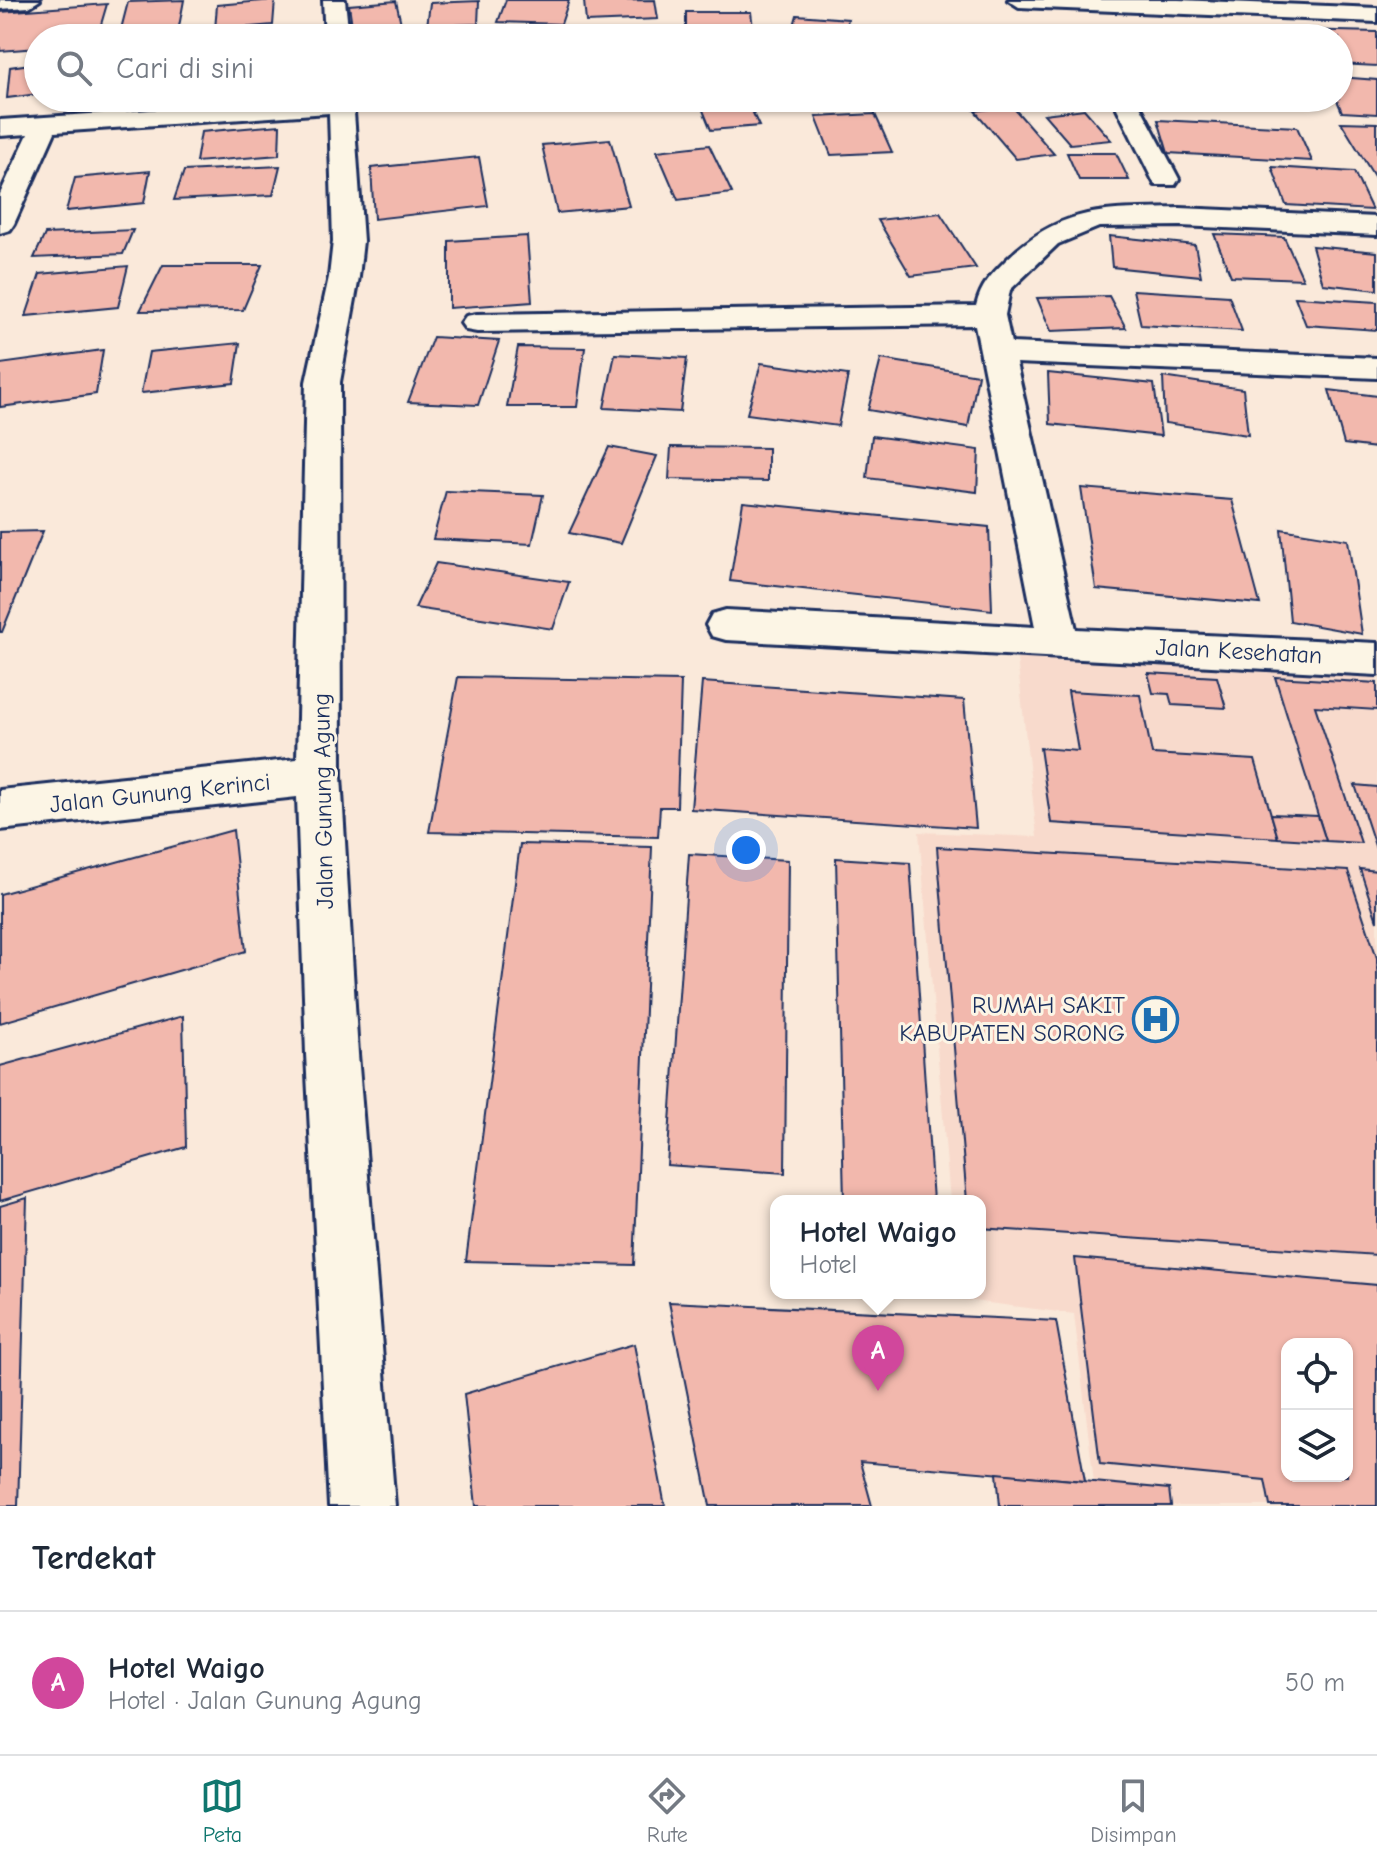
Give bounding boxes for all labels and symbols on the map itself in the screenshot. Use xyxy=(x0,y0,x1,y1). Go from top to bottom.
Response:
street label: Jalan Kesehatan xyxy=(1155,633,1323,669)
street label: Jalan Gunung Agung xyxy=(307,693,339,909)
street label: Jalan Gunung Kerinci xyxy=(48,767,272,819)
your location xyxy=(726,830,766,870)
place label: RUMAH SAKIT KABUPATEN SORONG xyxy=(899,991,1125,1047)
hospital icon: RUMAH SAKIT KABUPATEN SORONG xyxy=(1132,995,1180,1043)
pin: A xyxy=(852,1325,904,1391)

